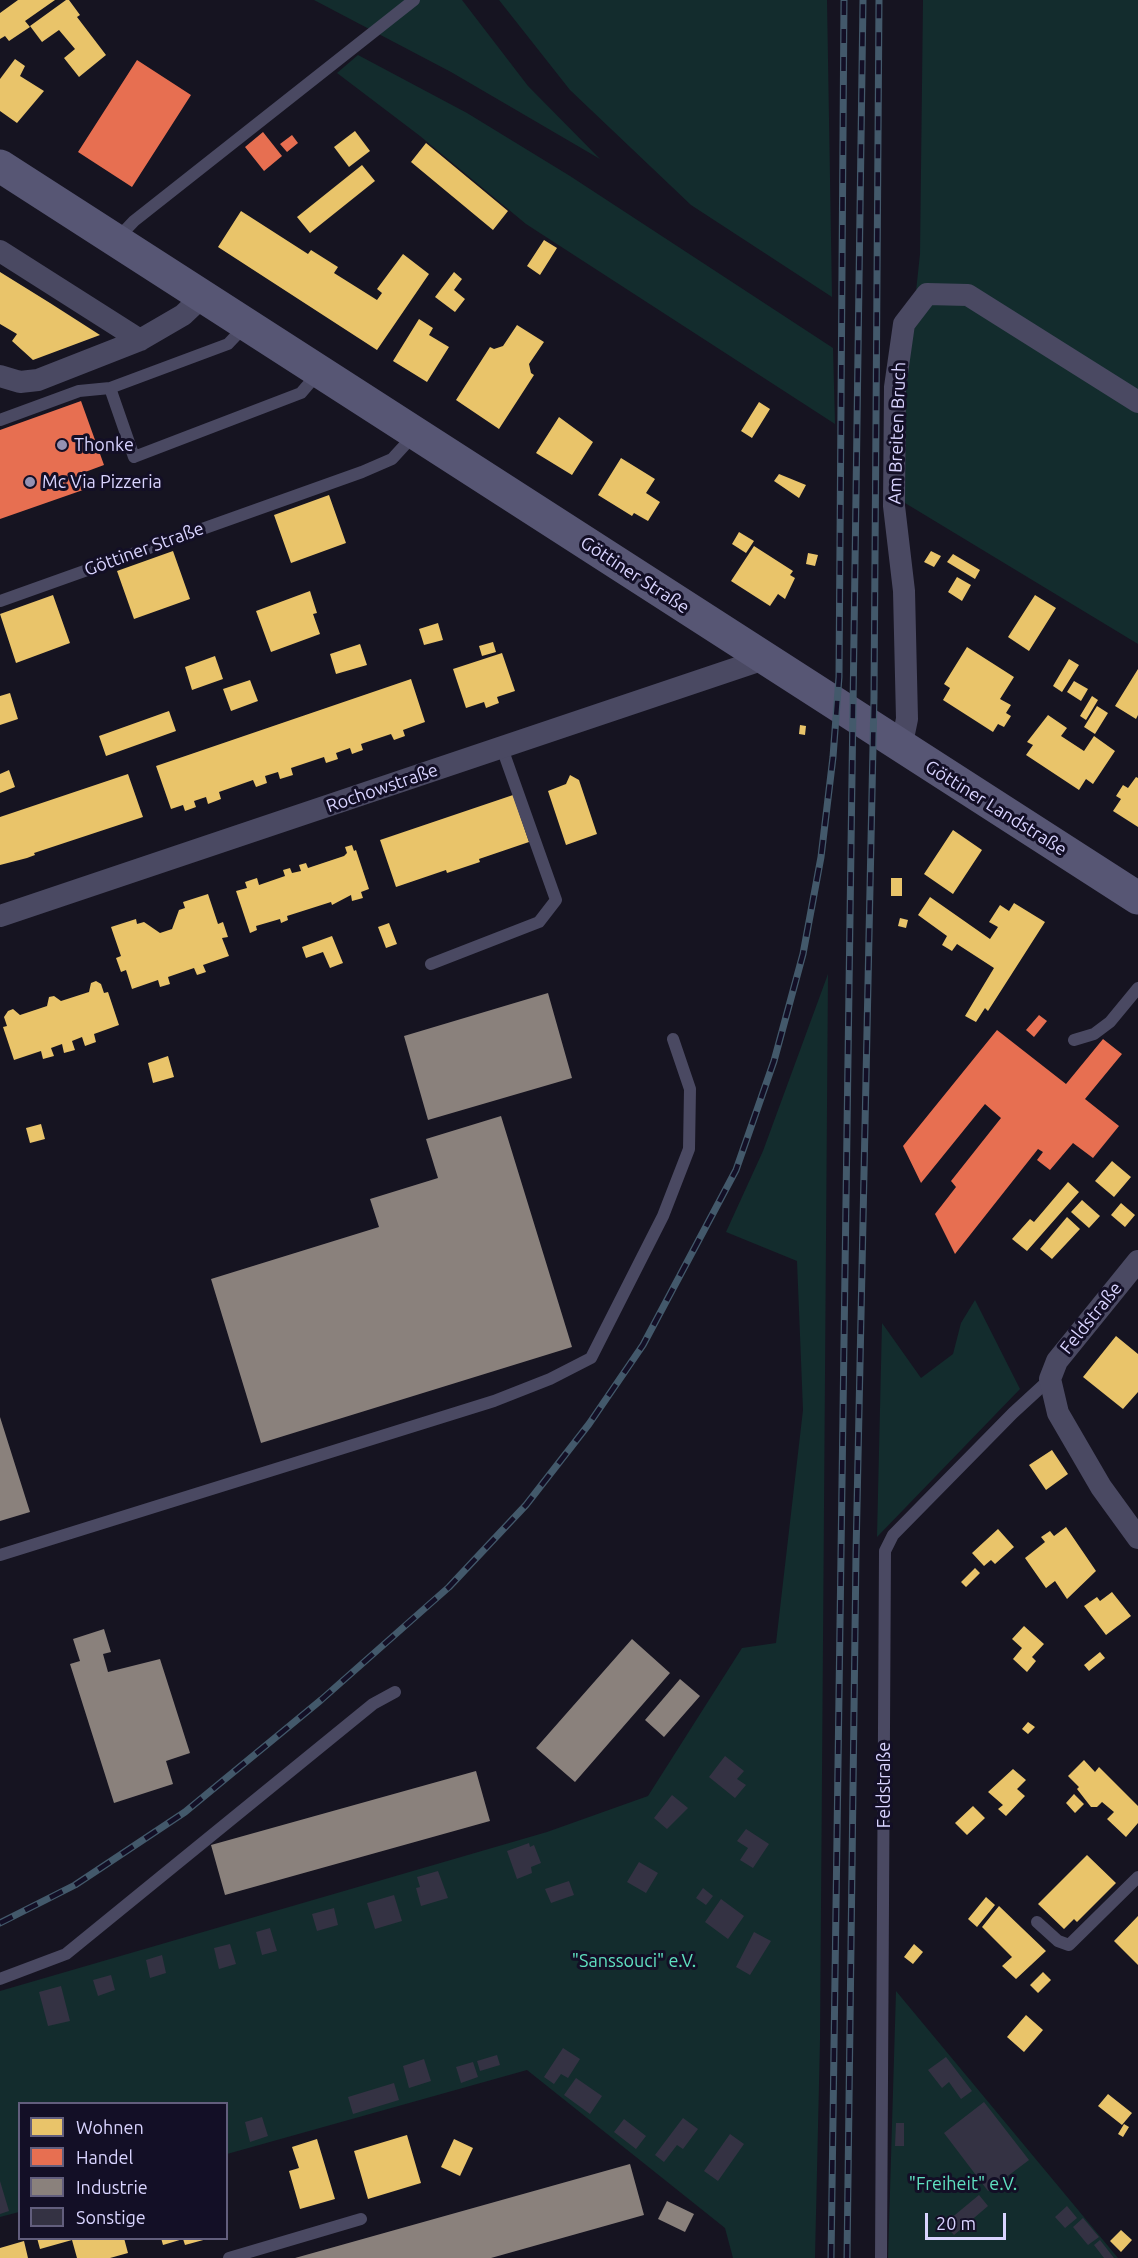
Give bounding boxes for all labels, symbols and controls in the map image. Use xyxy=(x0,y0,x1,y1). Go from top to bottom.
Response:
street label: Am Breiten Bruch xyxy=(884,361,910,505)
place label: Thonke xyxy=(74,434,134,456)
marker: Thonke xyxy=(55,438,69,452)
place label: Mc Via Pizzeria xyxy=(42,471,162,493)
marker: Mc Via Pizzeria xyxy=(23,475,37,489)
street label: Göttiner Straße xyxy=(81,517,207,581)
street label: Göttiner Straße xyxy=(576,532,694,618)
street label: Göttiner Landstraße xyxy=(921,756,1071,860)
street label: Rochowstraße xyxy=(323,759,441,817)
street label: Feldstraße xyxy=(1055,1278,1127,1358)
street label: Feldstraße xyxy=(873,1742,895,1828)
park label: "Sanssouci" e.V. xyxy=(572,1950,696,1972)
legend xyxy=(18,2102,228,2240)
text: Wohnen xyxy=(76,2117,144,2137)
text: Handel xyxy=(76,2147,133,2167)
park label: "Freiheit" e.V. xyxy=(909,2173,1017,2195)
text: Industrie xyxy=(76,2177,148,2197)
scale bar xyxy=(928,2201,1009,2239)
text: Sonstige xyxy=(76,2207,146,2227)
text: 20 m xyxy=(936,2213,976,2233)

